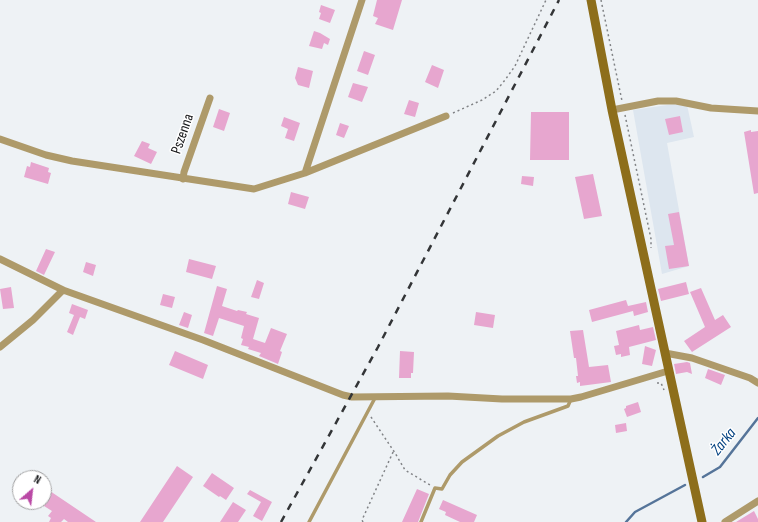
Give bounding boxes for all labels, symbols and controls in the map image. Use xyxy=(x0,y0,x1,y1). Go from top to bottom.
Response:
street label: Pszenna xyxy=(168,112,198,156)
water label: Żarka xyxy=(707,425,741,459)
north arrow xyxy=(12,470,52,510)
text: N xyxy=(32,473,43,487)

